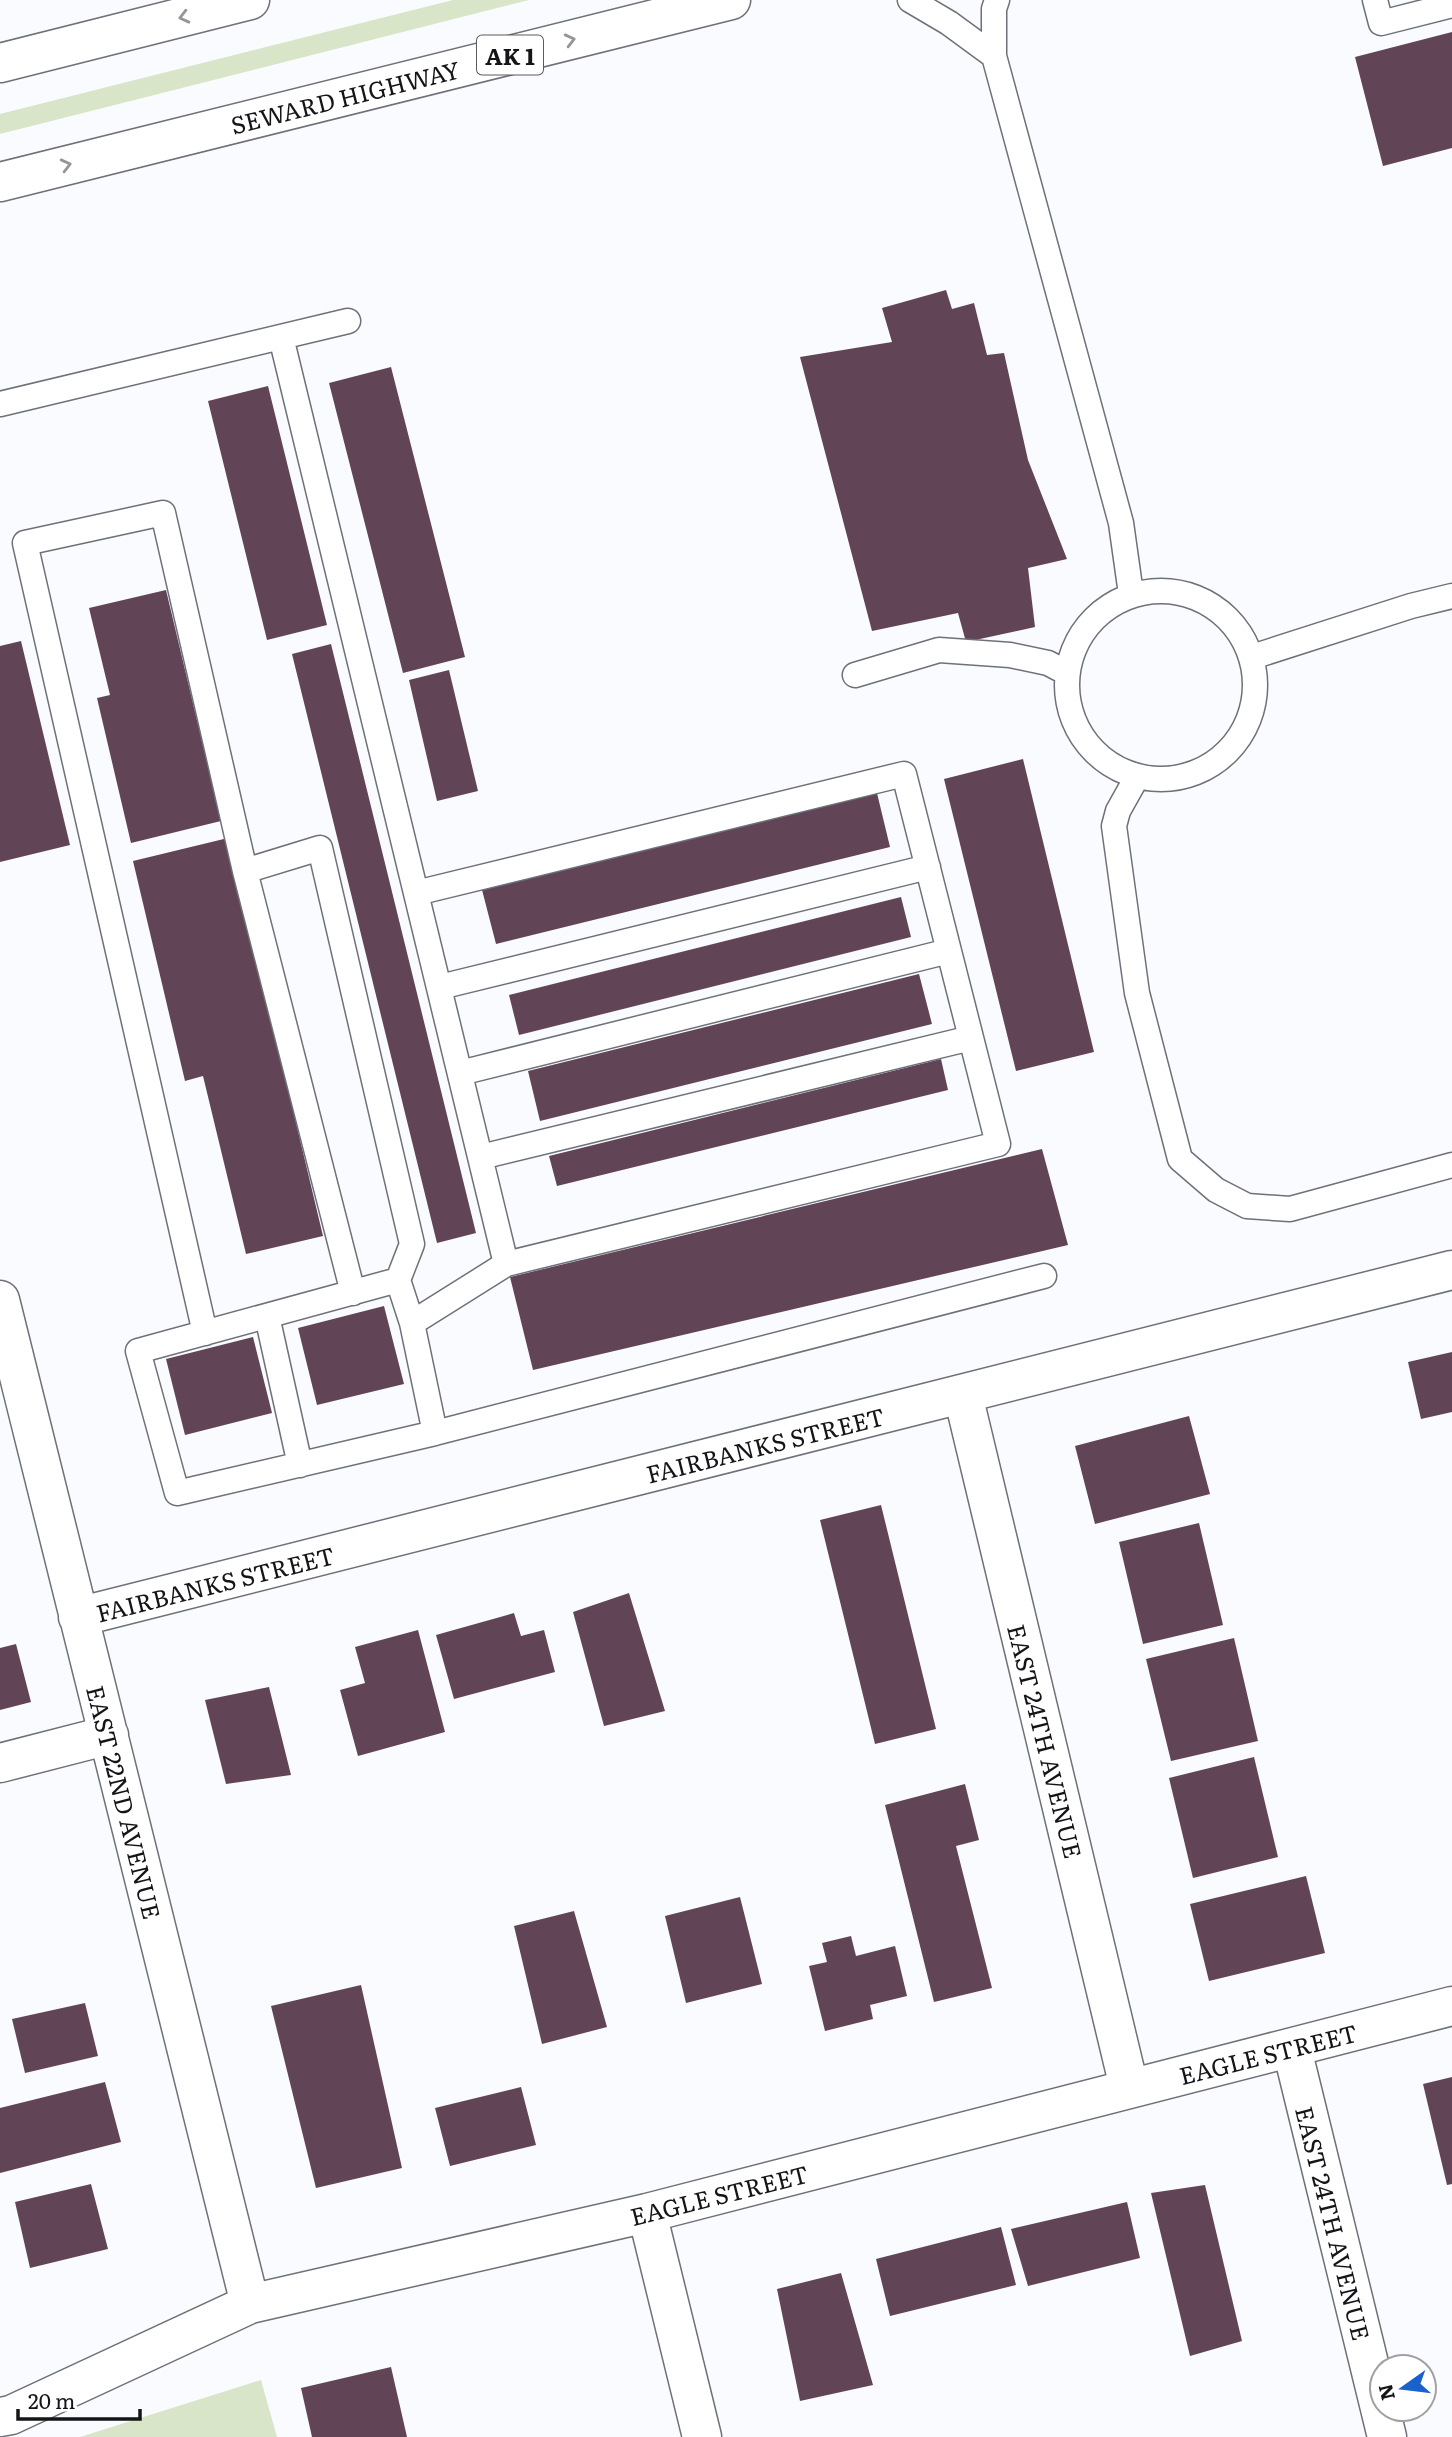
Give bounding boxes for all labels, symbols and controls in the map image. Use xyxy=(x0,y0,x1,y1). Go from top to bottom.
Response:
one-way arrow xyxy=(178,9,190,23)
one-way arrow xyxy=(564,34,576,48)
road number: AK 1 xyxy=(477,36,543,74)
street label: SEWARD HIGHWAY xyxy=(227,51,463,141)
one-way arrow xyxy=(60,159,72,173)
street label: FAIRBANKS STREET xyxy=(642,1397,888,1491)
street label: FAIRBANKS STREET xyxy=(92,1536,338,1630)
street label: EAST 24TH AVENUE xyxy=(1000,1620,1092,1862)
street label: EAST 22ND AVENUE xyxy=(79,1682,171,1922)
street label: EAGLE STREET xyxy=(1175,2014,1361,2092)
street label: EAST 24TH AVENUE xyxy=(1288,2102,1380,2344)
street label: EAGLE STREET xyxy=(626,2155,812,2233)
north arrow xyxy=(1368,2353,1438,2423)
scale bar xyxy=(18,2378,140,2422)
text: N xyxy=(1370,2381,1401,2403)
text: 20 m xyxy=(28,2384,75,2415)

